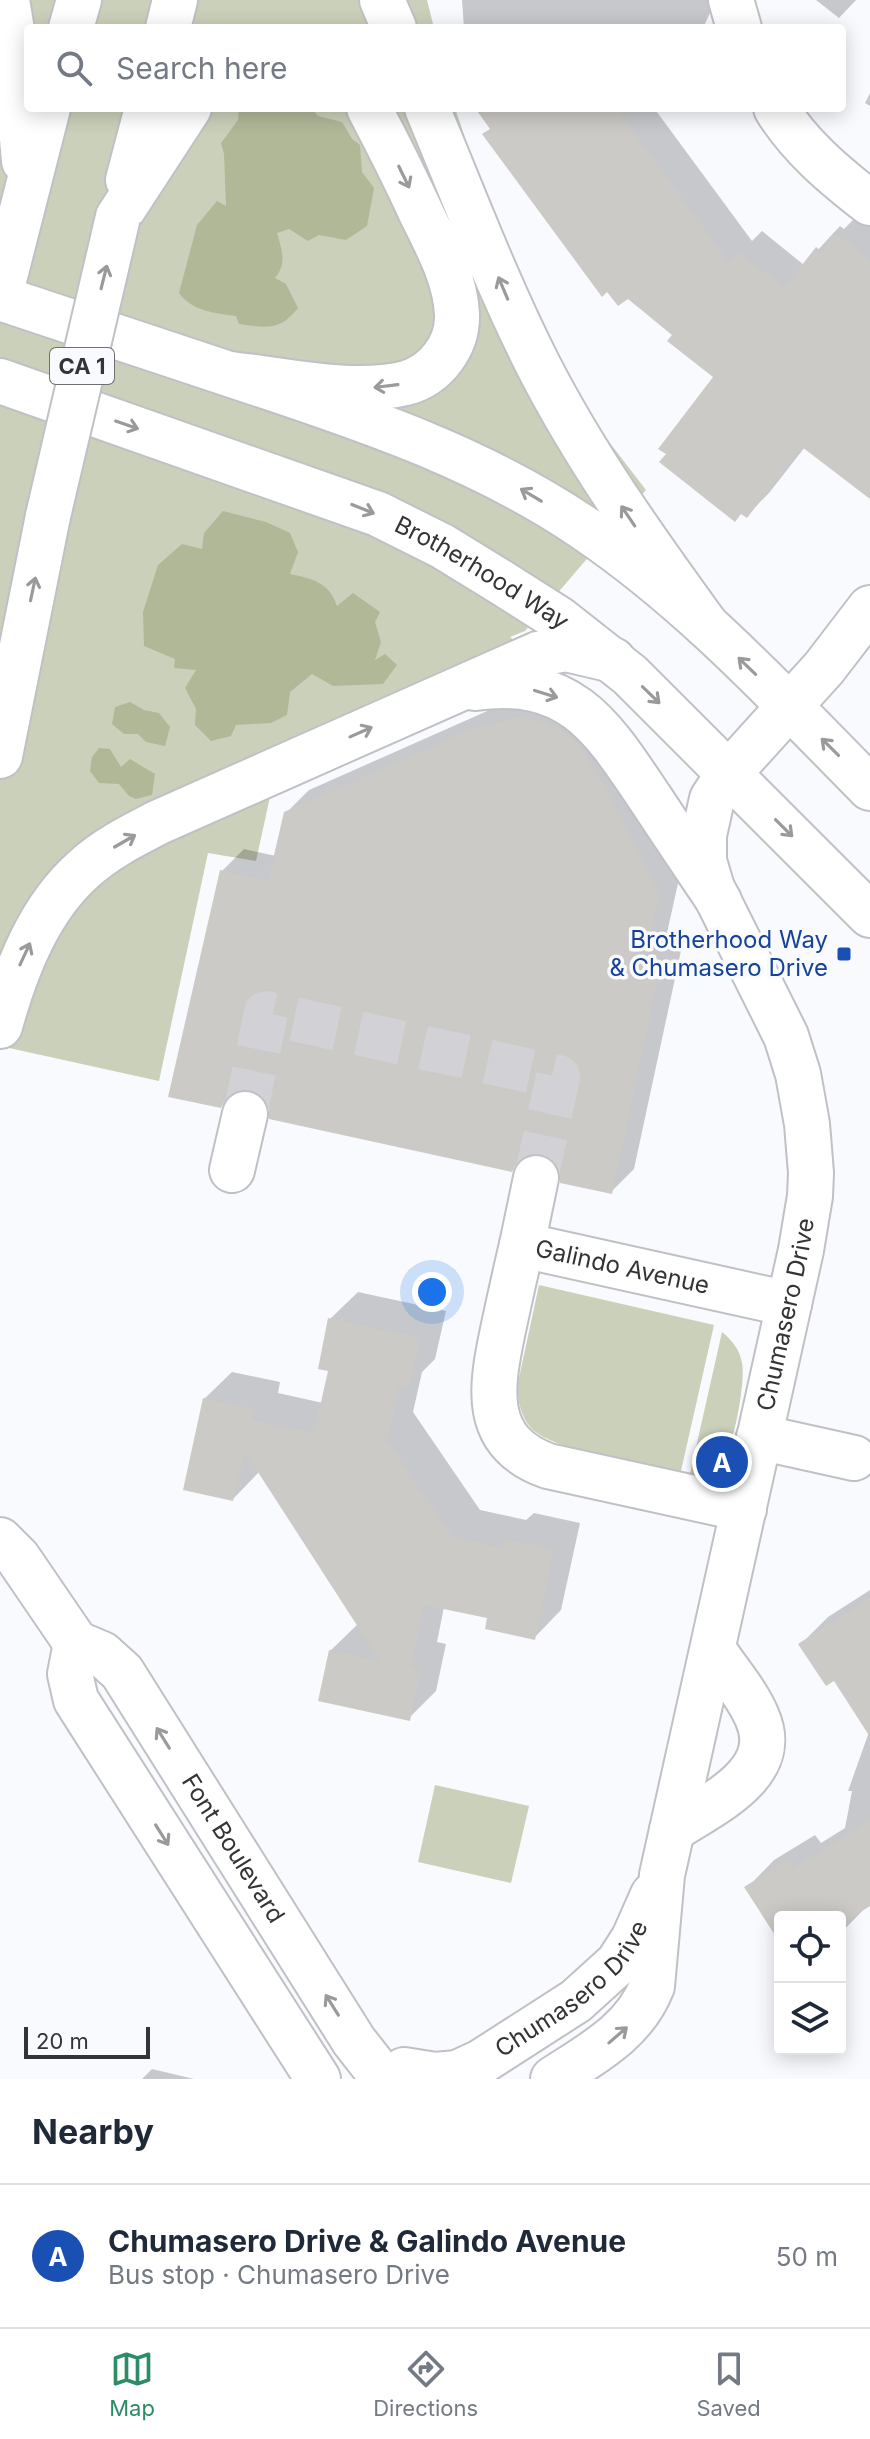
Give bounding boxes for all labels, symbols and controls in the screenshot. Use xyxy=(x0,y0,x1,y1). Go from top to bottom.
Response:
search box xyxy=(24,24,846,112)
icon: search xyxy=(52,46,96,90)
text: Search here xyxy=(116,50,288,86)
one-way arrow xyxy=(397,165,412,189)
one-way arrow xyxy=(97,264,112,290)
one-way arrow xyxy=(495,276,510,300)
road number: CA 1 xyxy=(50,348,114,384)
one-way arrow xyxy=(373,378,399,393)
one-way arrow xyxy=(114,419,139,434)
one-way arrow xyxy=(520,487,543,503)
one-way arrow xyxy=(350,502,375,517)
one-way arrow xyxy=(620,505,636,527)
street label: Brotherhood Way xyxy=(390,510,575,635)
one-way arrow xyxy=(27,576,42,602)
one-way arrow xyxy=(738,657,757,676)
one-way arrow xyxy=(641,685,661,704)
one-way arrow xyxy=(533,687,558,702)
one-way arrow xyxy=(348,724,373,739)
one-way arrow xyxy=(820,738,840,757)
one-way arrow xyxy=(774,818,793,837)
one-way arrow xyxy=(113,833,136,849)
place label: Brotherhood Way & Chumasero Drive xyxy=(609,925,828,982)
one-way arrow xyxy=(18,942,33,966)
marker: Brotherhood Way & Chumasero Drive xyxy=(835,945,853,963)
street label: Chumasero Drive xyxy=(751,1216,820,1414)
street label: Galindo Avenue xyxy=(533,1233,712,1300)
your location xyxy=(412,1272,452,1312)
pin: A xyxy=(696,1432,748,1492)
one-way arrow xyxy=(155,1727,171,1750)
street label: Font Boulevard xyxy=(176,1768,291,1928)
one-way arrow xyxy=(155,1823,171,1846)
map controls xyxy=(774,1911,846,2055)
button: locate xyxy=(774,1911,846,1983)
street label: Chumasero Drive xyxy=(490,1916,654,2063)
button: layers xyxy=(774,1983,846,2055)
one-way arrow xyxy=(323,1994,339,2017)
scale bar xyxy=(24,2023,150,2059)
one-way arrow xyxy=(607,2026,627,2044)
text: 20 m xyxy=(36,2028,89,2054)
text: Nearby xyxy=(32,2111,154,2152)
text: Chumasero Drive & Galindo Avenue xyxy=(108,2223,626,2259)
text: A xyxy=(48,2241,68,2272)
text: 50 m xyxy=(776,2241,838,2272)
text: Bus stop · Chumasero Drive xyxy=(108,2259,450,2290)
tab: Map xyxy=(109,2347,155,2421)
tab: Directions xyxy=(373,2347,478,2421)
tab: Saved xyxy=(696,2347,761,2421)

